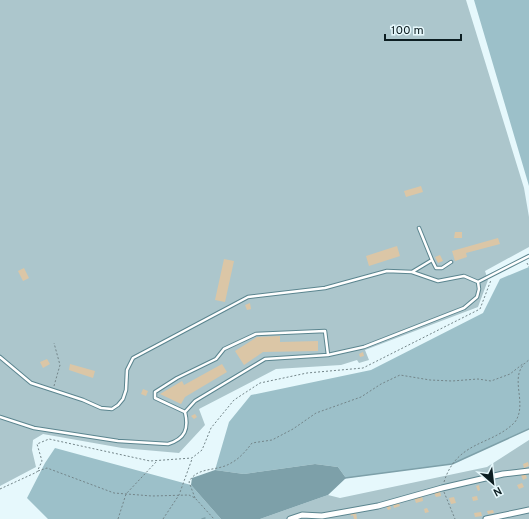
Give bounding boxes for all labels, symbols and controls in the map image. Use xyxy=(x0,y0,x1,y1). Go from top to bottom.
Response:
scale bar xyxy=(385,16,461,42)
text: 100 m xyxy=(391,23,424,39)
north arrow xyxy=(473,463,513,503)
text: N xyxy=(490,483,504,499)

